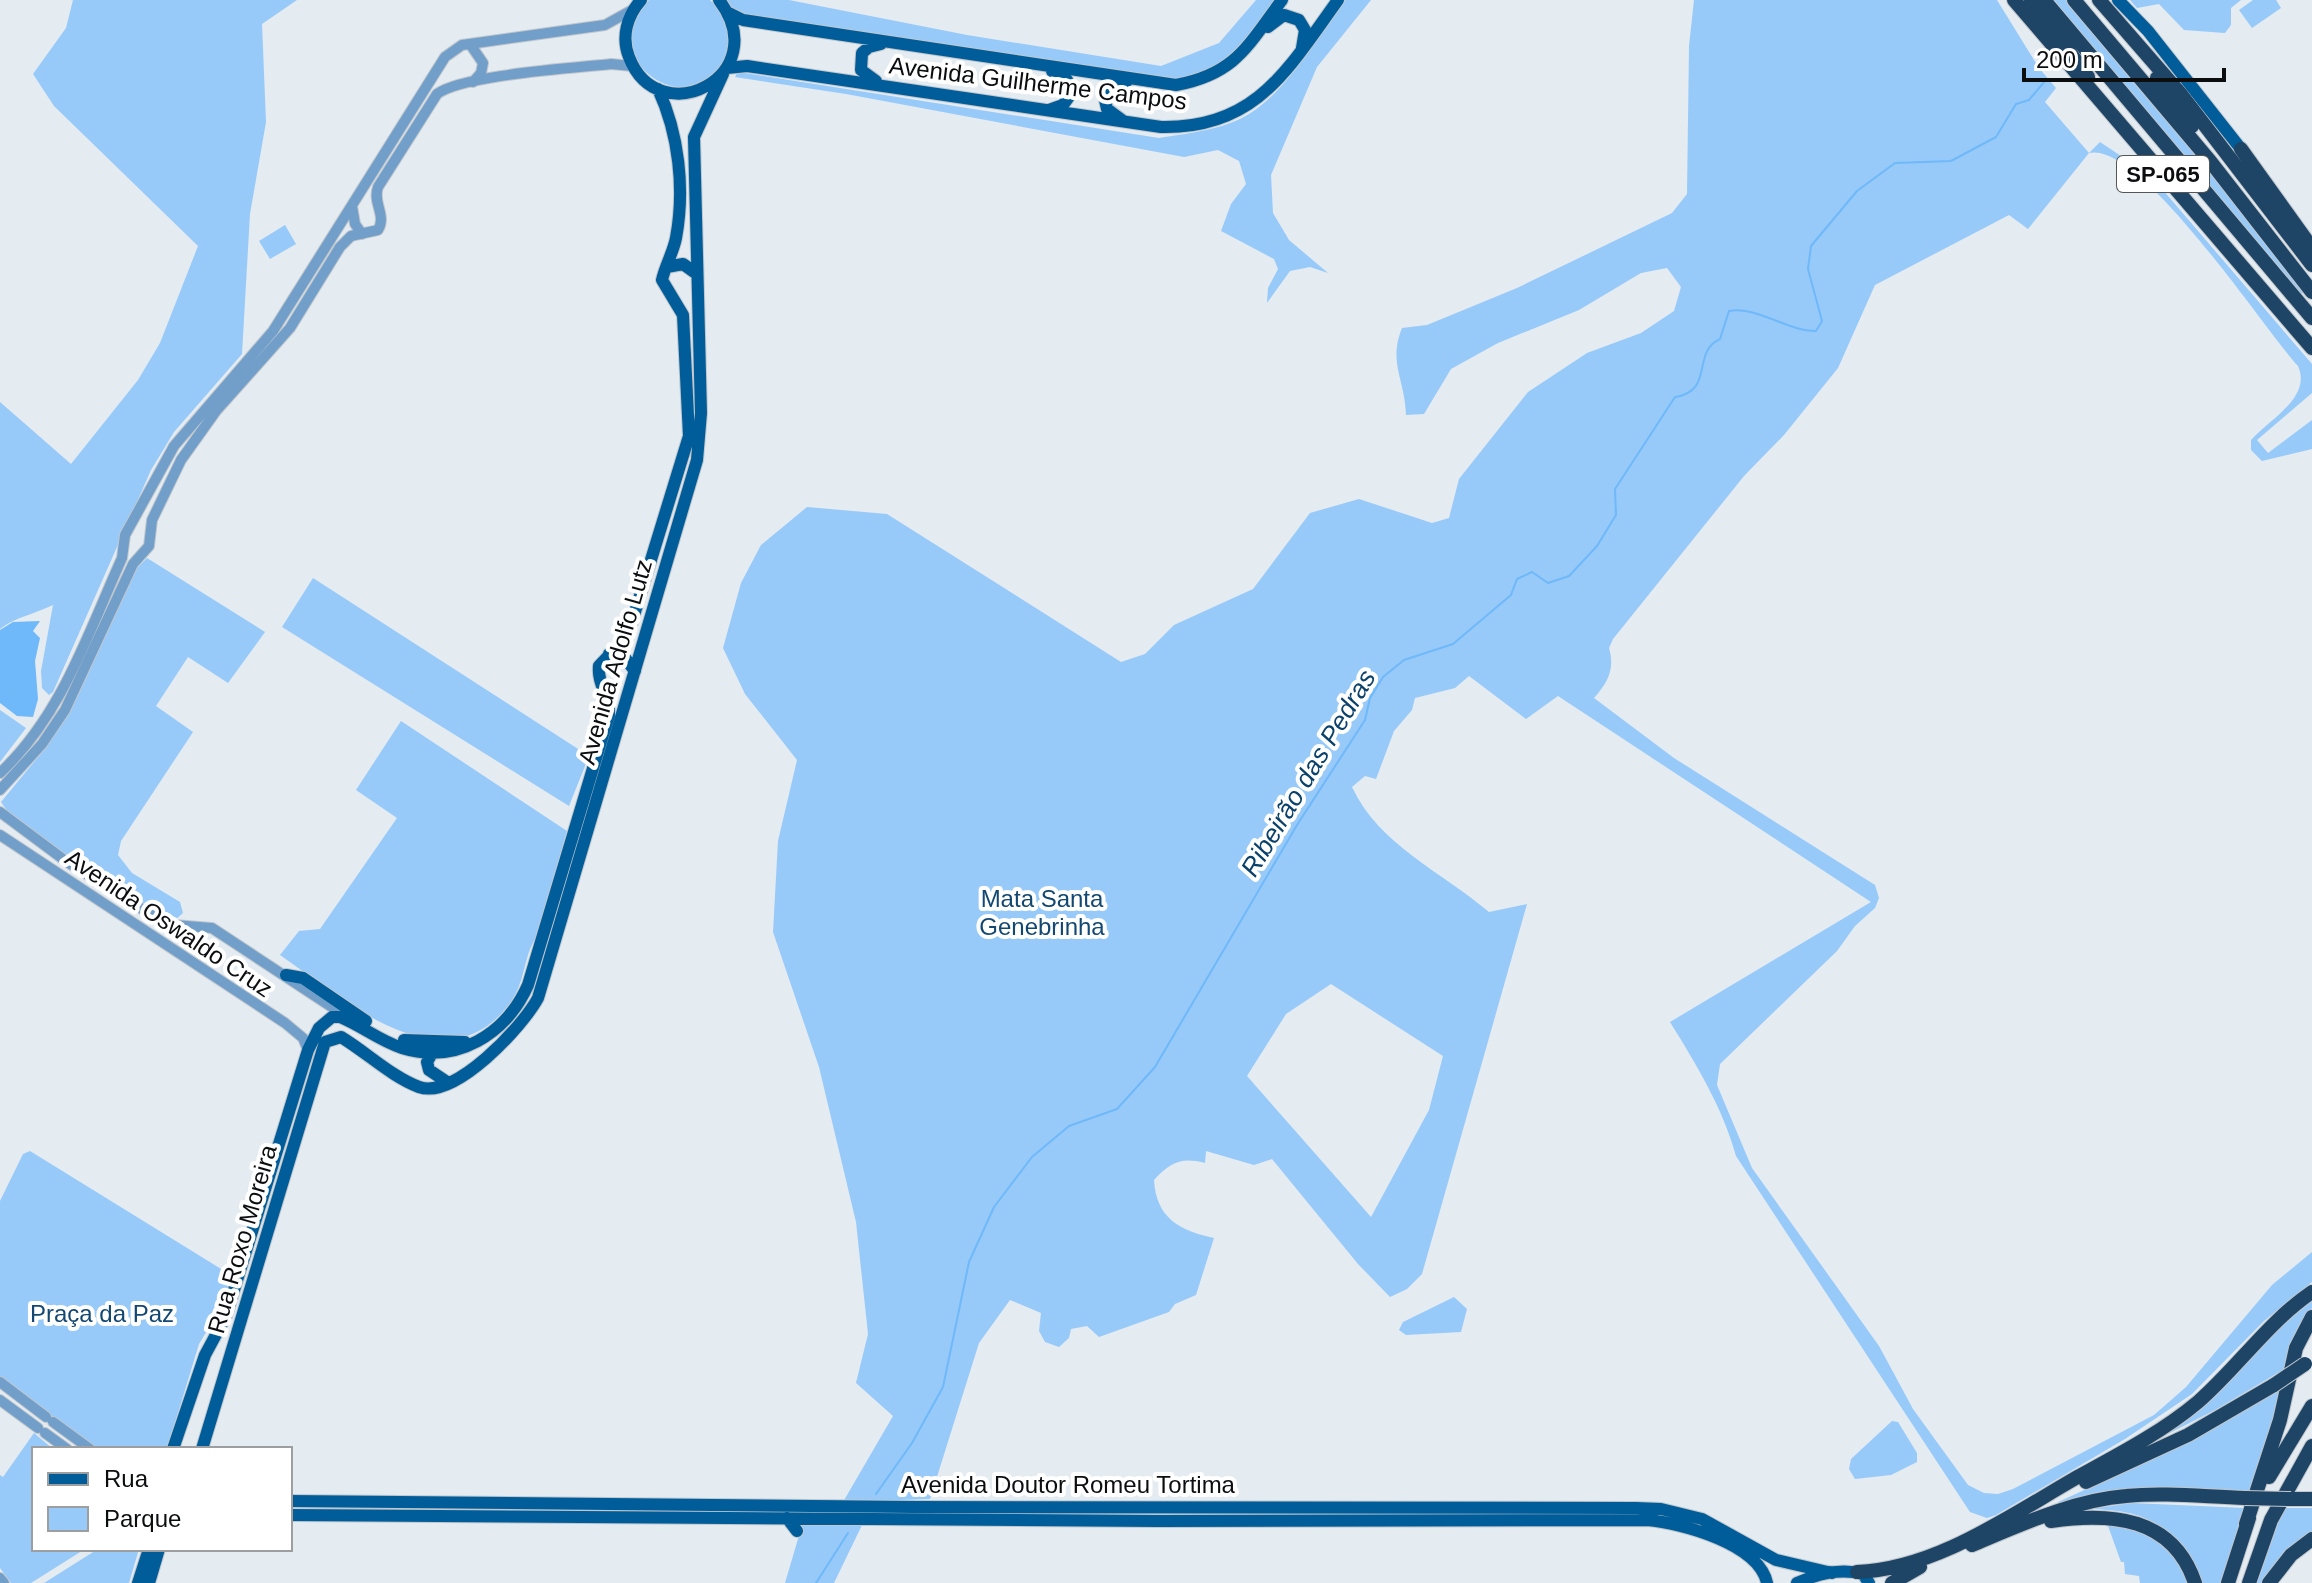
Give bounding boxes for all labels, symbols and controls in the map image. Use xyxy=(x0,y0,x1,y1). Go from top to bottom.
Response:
scale bar xyxy=(2024,32,2224,82)
text: 200 m xyxy=(2036,46,2103,73)
street label: Avenida Guilherme Campos xyxy=(888,51,1188,115)
road number: SP-065 xyxy=(2117,156,2209,192)
street label: Avenida Adolfo Lutz xyxy=(573,557,657,767)
water label: Ribeirão das Pedras xyxy=(1234,664,1382,882)
street label: Avenida Oswaldo Cruz xyxy=(60,844,278,1002)
park label: Mata Santa Genebrinha xyxy=(979,885,1105,940)
street label: Rua Roxo Moreira xyxy=(202,1141,282,1336)
park label: Praça da Paz xyxy=(30,1300,174,1327)
legend xyxy=(32,1447,292,1551)
text: Rua xyxy=(104,1465,149,1492)
street label: Avenida Doutor Romeu Tortima xyxy=(901,1471,1236,1498)
text: Parque xyxy=(104,1505,181,1532)

